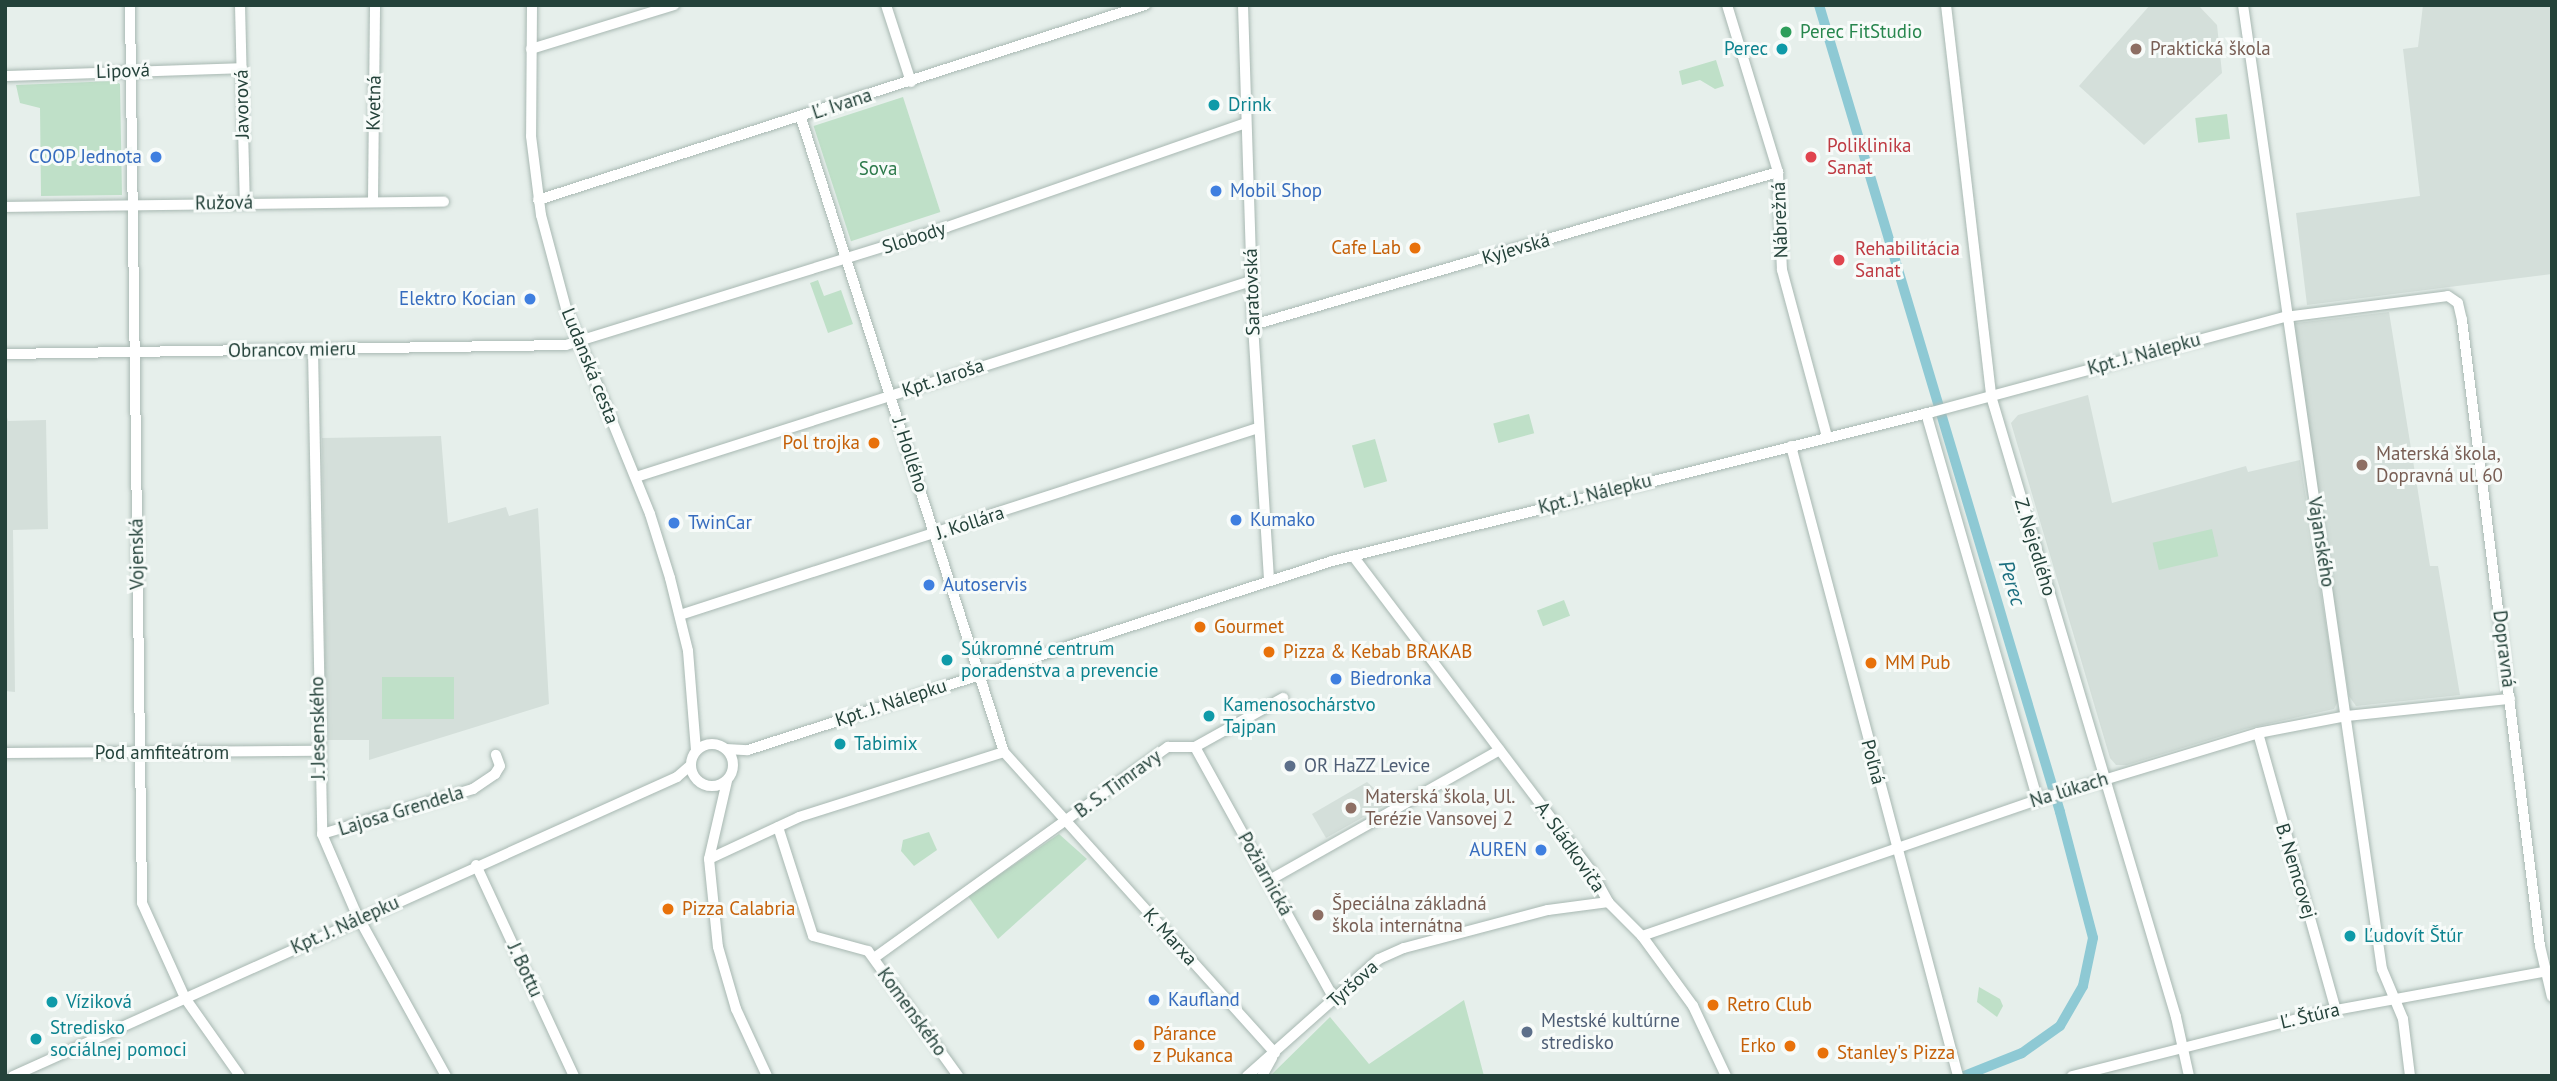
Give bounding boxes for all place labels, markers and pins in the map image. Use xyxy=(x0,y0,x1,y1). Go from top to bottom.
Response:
place label: Perec FitStudio xyxy=(1800,21,1923,43)
marker: Perec FitStudio xyxy=(1778,24,1794,40)
place label: Perec xyxy=(1724,38,1768,60)
place label: Praktická škola xyxy=(2150,38,2271,60)
marker: Perec xyxy=(1774,41,1790,57)
marker: Praktická škola xyxy=(2128,41,2144,57)
place label: Drink xyxy=(1228,94,1271,116)
marker: Drink xyxy=(1206,97,1222,113)
place label: Poliklinika Sanat xyxy=(1827,135,1912,179)
place label: COOP Jednota xyxy=(28,146,142,168)
marker: Poliklinika Sanat xyxy=(1801,147,1821,167)
marker: COOP Jednota xyxy=(148,149,164,165)
place label: Mobil Shop xyxy=(1230,180,1322,202)
marker: Mobil Shop xyxy=(1208,183,1224,199)
place label: Cafe Lab xyxy=(1331,237,1401,259)
place label: Rehabilitácia Sanat xyxy=(1855,238,1960,282)
marker: Cafe Lab xyxy=(1407,240,1423,256)
marker: Rehabilitácia Sanat xyxy=(1829,250,1849,270)
place label: Elektro Kocian xyxy=(399,288,516,310)
marker: Elektro Kocian xyxy=(522,291,538,307)
place label: Pol trojka xyxy=(783,432,860,454)
marker: Pol trojka xyxy=(866,435,882,451)
place label: Materská škola, Dopravná ul. 60 xyxy=(2376,443,2504,487)
marker: Materská škola, Dopravná ul. 60 xyxy=(2354,457,2370,473)
place label: Kumako xyxy=(1250,509,1315,531)
place label: TwinCar xyxy=(688,512,752,534)
marker: Kumako xyxy=(1228,512,1244,528)
marker: TwinCar xyxy=(666,515,682,531)
place label: Autoservis xyxy=(943,574,1027,596)
marker: Autoservis xyxy=(921,577,937,593)
place label: Gourmet xyxy=(1214,616,1284,638)
marker: Gourmet xyxy=(1192,619,1208,635)
place label: Súkromné centrum poradenstva a prevencie xyxy=(961,638,1158,682)
place label: Pizza & Kebab BRAKAB xyxy=(1283,641,1472,663)
marker: Pizza & Kebab BRAKAB xyxy=(1261,644,1277,660)
marker: Súkromné centrum poradenstva a prevencie xyxy=(939,652,955,668)
place label: MM Pub xyxy=(1885,652,1951,674)
marker: MM Pub xyxy=(1863,655,1879,671)
place label: Biedronka xyxy=(1350,668,1432,690)
marker: Biedronka xyxy=(1328,671,1344,687)
place label: Kamenosochárstvo Tajpan xyxy=(1223,694,1376,738)
marker: Kamenosochárstvo Tajpan xyxy=(1201,708,1217,724)
place label: Tabimix xyxy=(854,733,918,755)
marker: Tabimix xyxy=(832,736,848,752)
place label: OR HaZZ Levice xyxy=(1304,755,1431,777)
marker: OR HaZZ Levice xyxy=(1282,758,1298,774)
place label: Materská škola, Ul. Terézie Vansovej 2 xyxy=(1365,786,1517,830)
marker: Materská škola, Ul. Terézie Vansovej 2 xyxy=(1343,800,1359,816)
place label: AUREN xyxy=(1469,839,1527,861)
marker: AUREN xyxy=(1533,842,1549,858)
place label: Špeciálna základná škola internátna xyxy=(1332,893,1487,937)
place label: Pizza Calabria xyxy=(682,898,795,920)
marker: Pizza Calabria xyxy=(660,901,676,917)
marker: Špeciálna základná škola internátna xyxy=(1310,907,1326,923)
place label: Ľudovít Štúr xyxy=(2364,925,2463,947)
marker: Ľudovít Štúr xyxy=(2342,928,2358,944)
place label: Kaufland xyxy=(1168,989,1240,1011)
place label: Víziková xyxy=(66,991,132,1013)
marker: Kaufland xyxy=(1146,992,1162,1008)
marker: Víziková xyxy=(44,994,60,1010)
place label: Retro Club xyxy=(1727,994,1812,1016)
marker: Retro Club xyxy=(1705,997,1721,1013)
place label: Mestské kultúrne stredisko xyxy=(1541,1010,1680,1054)
place label: Stredisko sociálnej pomoci xyxy=(50,1017,187,1061)
place label: Párance z Pukanca xyxy=(1153,1023,1234,1067)
marker: Mestské kultúrne stredisko xyxy=(1519,1024,1535,1040)
marker: Stredisko sociálnej pomoci xyxy=(28,1031,44,1047)
place label: Erko xyxy=(1740,1035,1776,1057)
marker: Párance z Pukanca xyxy=(1131,1037,1147,1053)
marker: Erko xyxy=(1782,1038,1798,1054)
place label: Stanley's Pizza xyxy=(1837,1042,1955,1064)
marker: Stanley's Pizza xyxy=(1815,1045,1831,1061)

